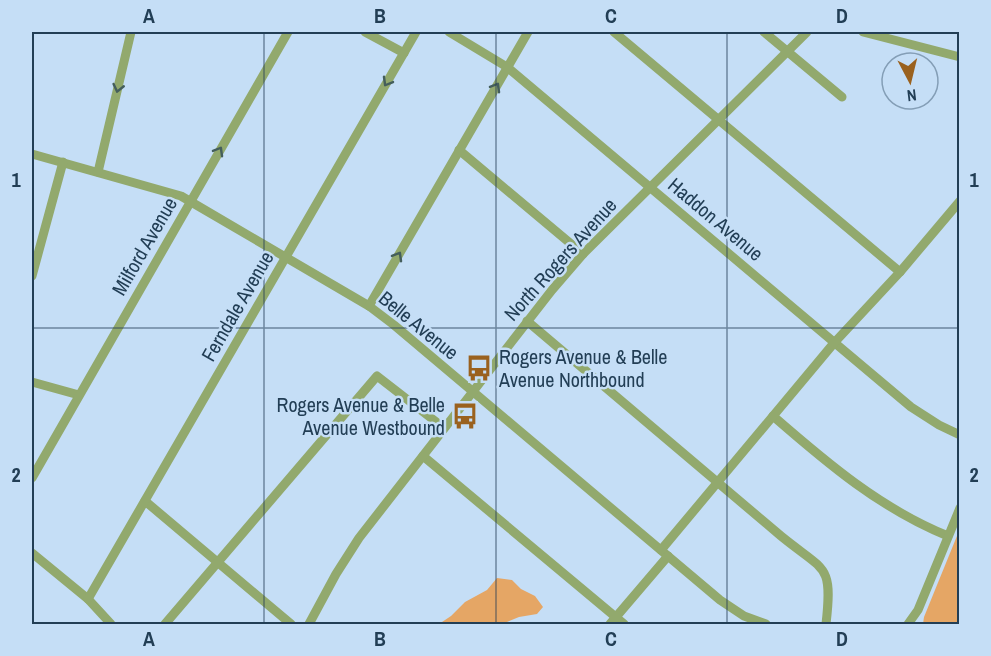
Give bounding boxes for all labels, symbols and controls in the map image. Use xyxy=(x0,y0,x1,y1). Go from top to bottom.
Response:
text: A xyxy=(143,2,155,29)
text: B xyxy=(374,2,386,29)
text: C xyxy=(605,2,617,29)
text: D xyxy=(836,2,848,29)
north arrow xyxy=(880,51,940,111)
one-way arrow xyxy=(383,76,394,86)
one-way arrow xyxy=(112,83,125,93)
one-way arrow xyxy=(489,83,500,93)
text: N xyxy=(906,84,918,107)
one-way arrow xyxy=(212,147,224,157)
text: 1 xyxy=(11,166,21,193)
text: 1 xyxy=(969,166,979,193)
street label: Haddon Avenue xyxy=(663,171,769,267)
street label: Milford Avenue xyxy=(105,192,183,300)
street label: North Rogers Avenue xyxy=(498,192,622,326)
street label: Ferndale Avenue xyxy=(195,246,279,366)
one-way arrow xyxy=(391,252,403,262)
street label: Belle Avenue xyxy=(373,284,465,366)
place label: Rogers Avenue & Belle Avenue Northbound xyxy=(498,343,667,393)
bus stop icon: Rogers Avenue & Belle Avenue Northbound xyxy=(464,353,494,383)
place label: Rogers Avenue & Belle Avenue Westbound xyxy=(277,391,445,441)
bus stop icon: Rogers Avenue & Belle Avenue Westbound xyxy=(450,401,480,431)
text: 2 xyxy=(11,461,21,488)
text: 2 xyxy=(969,461,979,488)
text: A xyxy=(143,625,155,652)
text: B xyxy=(374,625,386,652)
text: C xyxy=(605,625,617,652)
text: D xyxy=(836,625,848,652)

